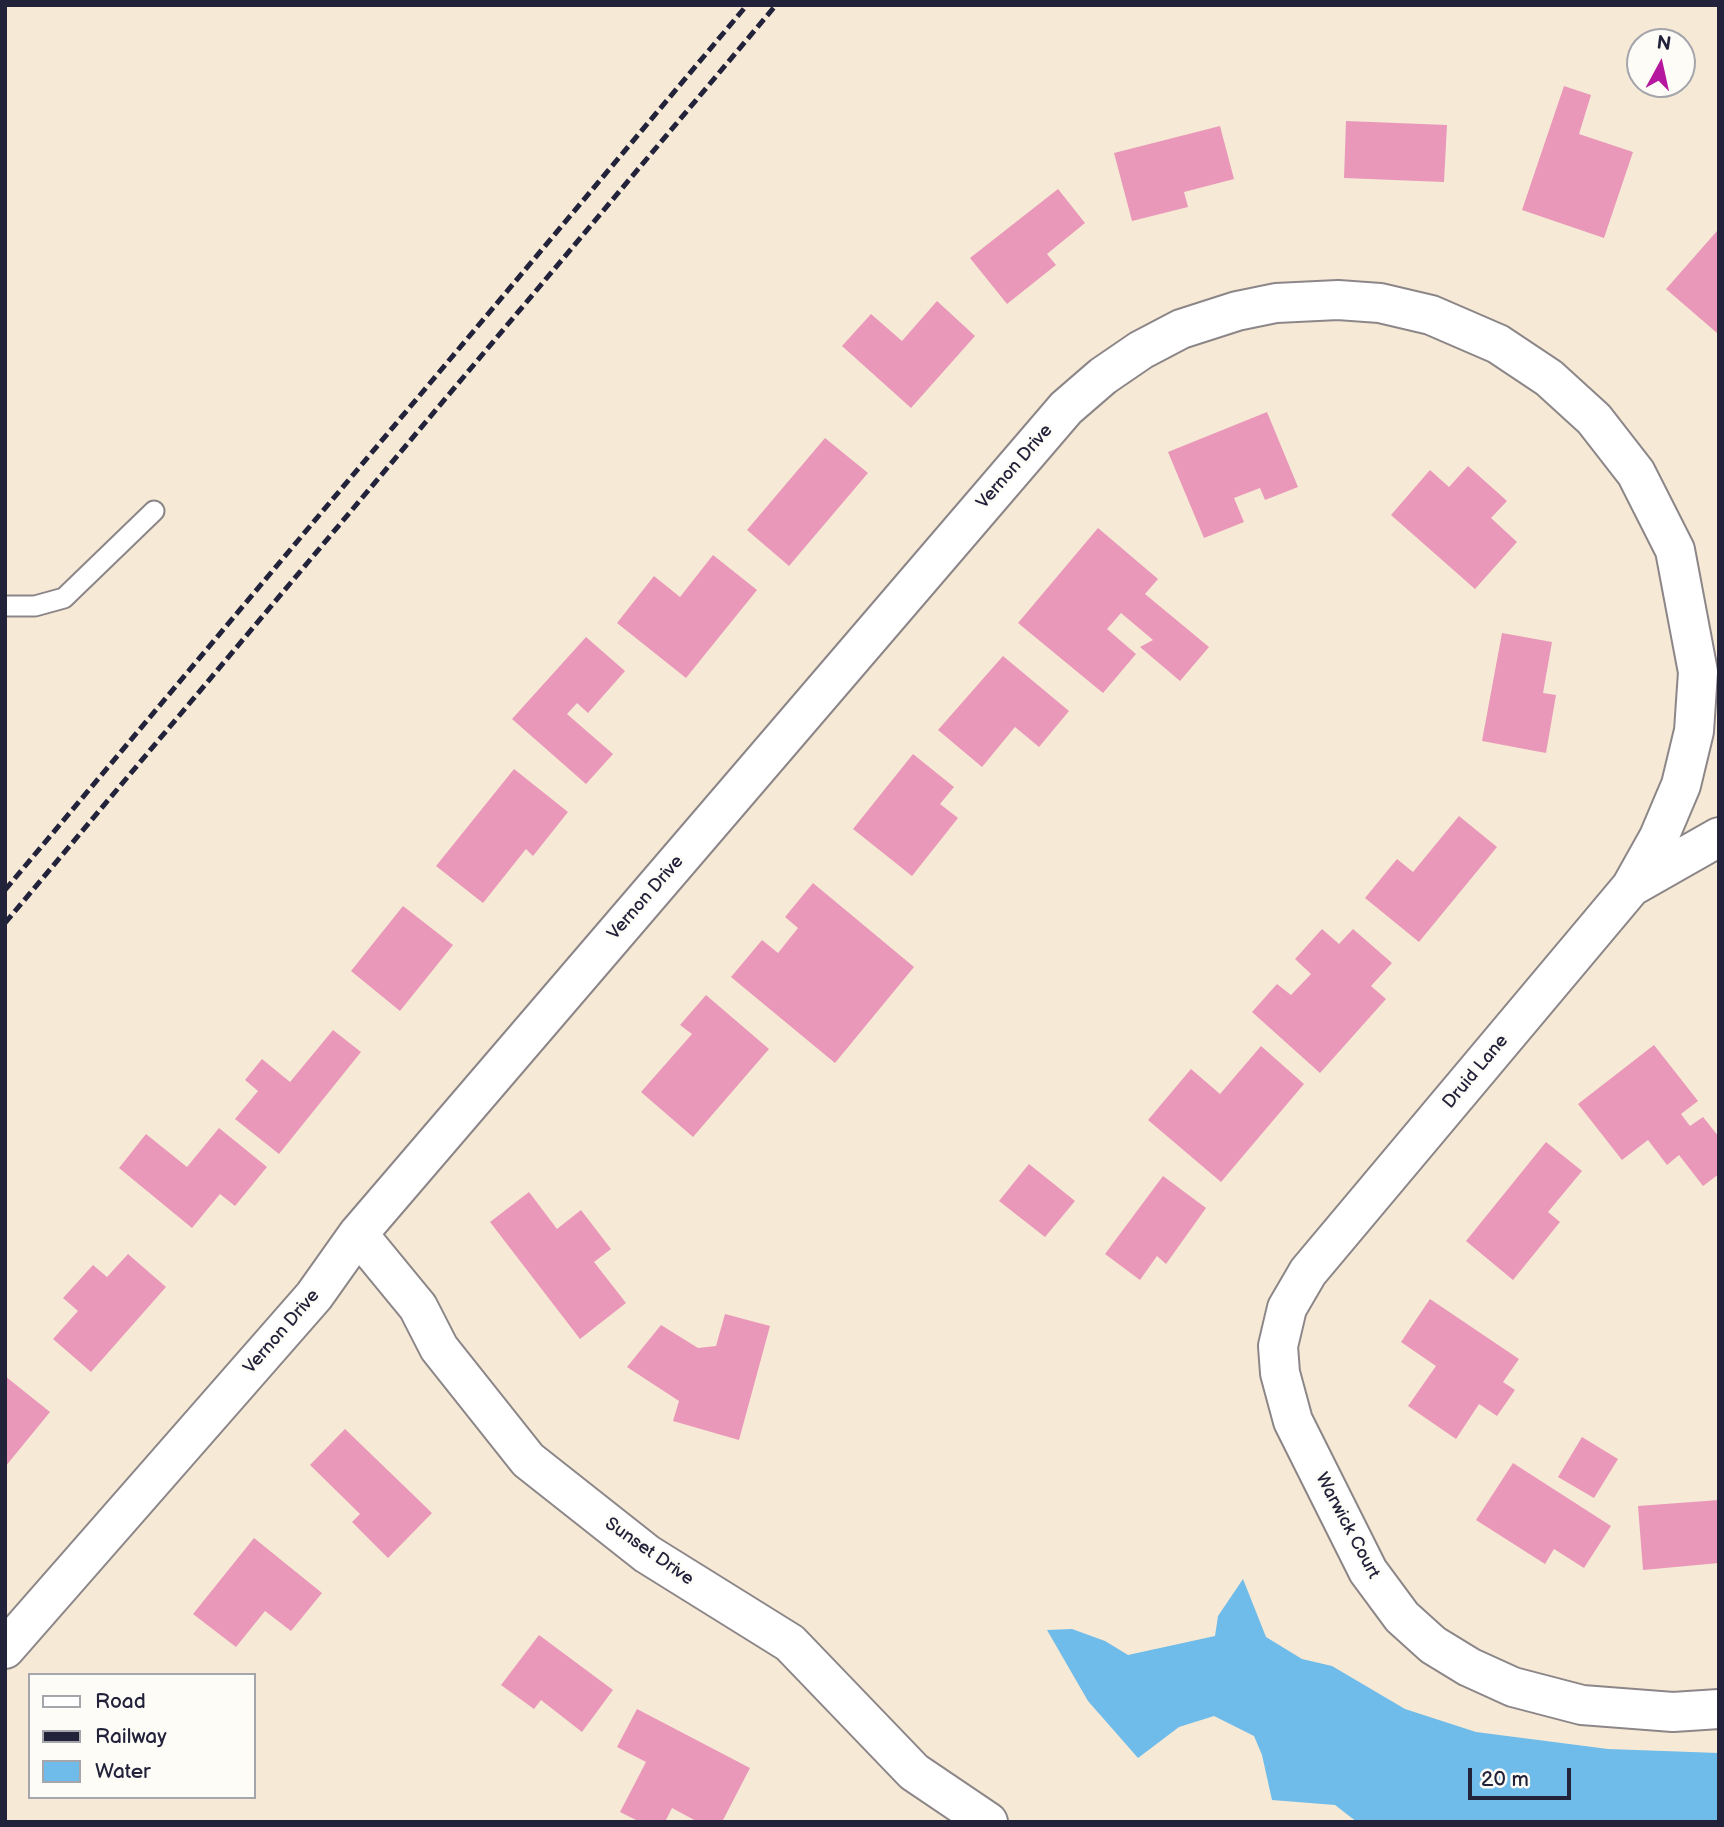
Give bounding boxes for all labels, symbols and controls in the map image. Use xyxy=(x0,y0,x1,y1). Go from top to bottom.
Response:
north arrow xyxy=(1626,28,1696,98)
text: N xyxy=(1655,31,1672,56)
street label: Vernon Drive xyxy=(973,420,1057,514)
street label: Vernon Drive xyxy=(604,851,688,945)
street label: Druid Lane xyxy=(1439,1031,1513,1113)
street label: Vernon Drive xyxy=(240,1285,324,1379)
street label: Warwick Court xyxy=(1310,1469,1384,1583)
street label: Sunset Drive xyxy=(600,1514,698,1590)
legend xyxy=(28,1673,256,1799)
text: Road xyxy=(95,1689,146,1714)
text: Railway xyxy=(95,1724,167,1749)
scale bar xyxy=(1472,1754,1575,1798)
text: Water xyxy=(95,1759,151,1784)
text: 20 m xyxy=(1481,1767,1529,1792)

